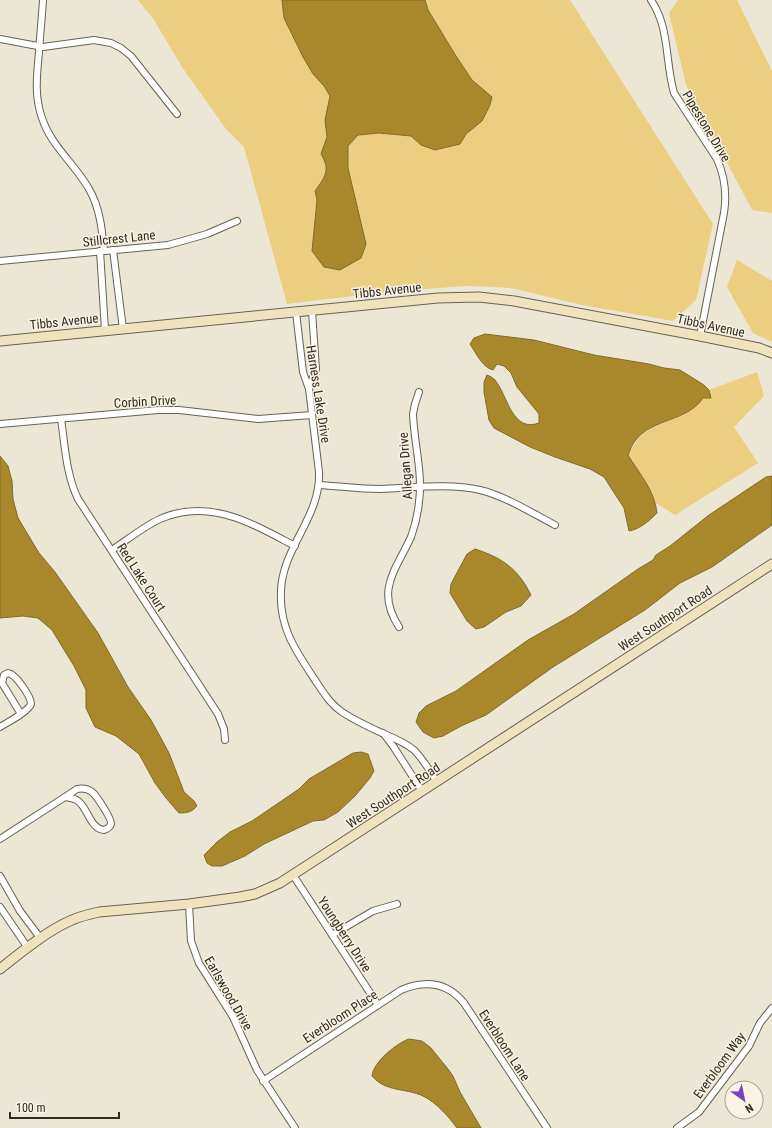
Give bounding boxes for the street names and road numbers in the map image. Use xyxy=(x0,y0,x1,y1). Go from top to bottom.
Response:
street label: Pipestone Drive xyxy=(679,88,734,164)
street label: Stillcrest Lane xyxy=(82,227,156,250)
street label: Tibbs Avenue xyxy=(352,279,422,302)
street label: Tibbs Avenue xyxy=(29,310,99,333)
street label: Tibbs Avenue xyxy=(676,311,746,340)
street label: Harness Lake Drive xyxy=(303,344,334,444)
street label: Corbin Drive xyxy=(113,392,177,411)
street label: Allegan Drive xyxy=(396,432,415,500)
street label: Red Lake Court xyxy=(114,540,169,614)
street label: West Southport Road xyxy=(616,583,715,654)
street label: West Southport Road xyxy=(344,760,443,831)
street label: Youngberry Drive xyxy=(315,894,375,975)
street label: Earlswood Drive xyxy=(201,954,256,1033)
street label: Everbloom Place xyxy=(300,987,380,1046)
street label: Everbloom Lane xyxy=(476,1007,533,1084)
street label: Everbloom Way xyxy=(690,1029,749,1101)

